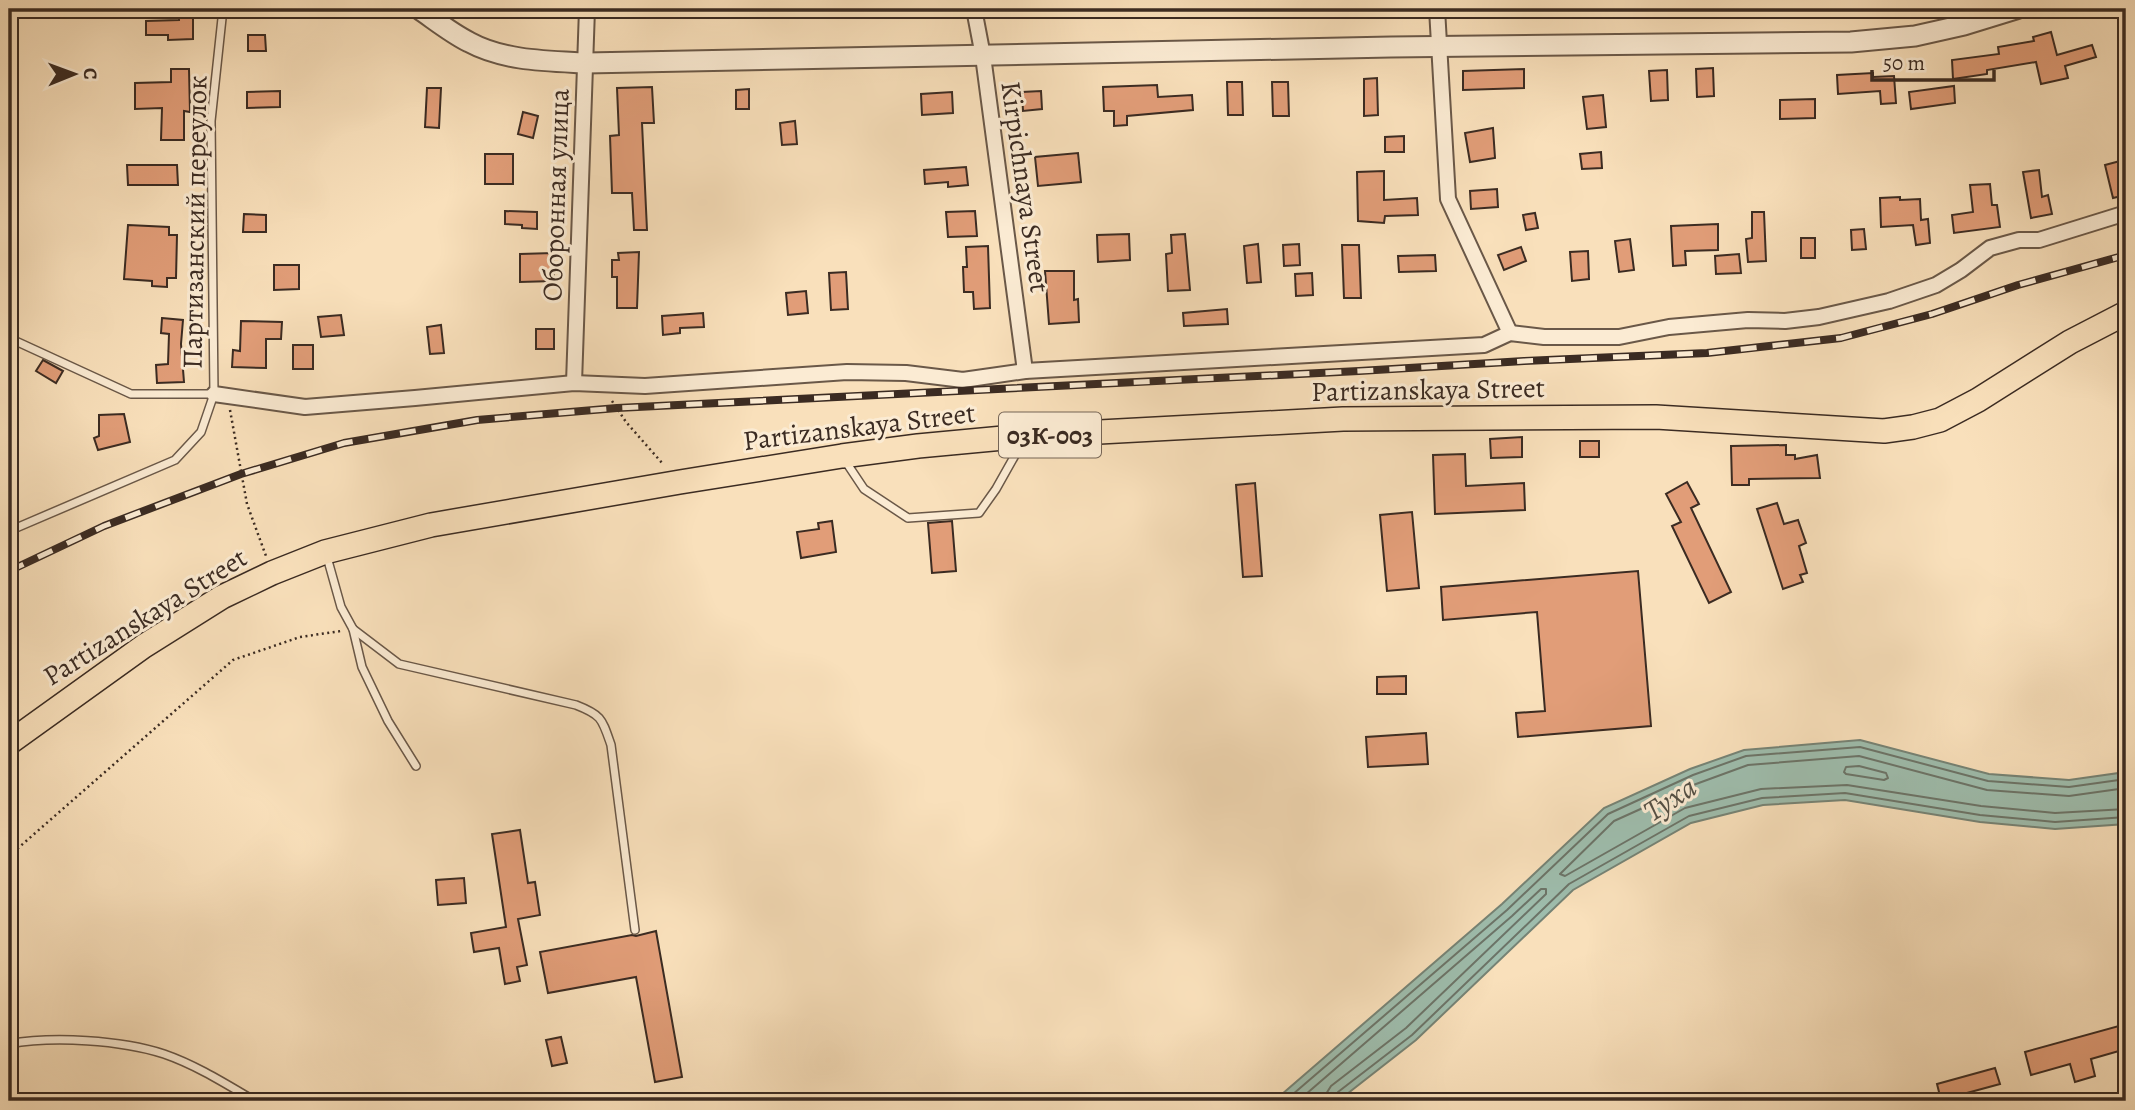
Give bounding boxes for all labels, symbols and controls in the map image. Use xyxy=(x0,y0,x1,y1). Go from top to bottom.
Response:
north arrow xyxy=(38,38,108,108)
scale bar xyxy=(1872,38,1995,82)
text: 50 m xyxy=(1883,49,1925,77)
text: С xyxy=(77,68,103,80)
street label: Партизанский переулок xyxy=(173,75,217,369)
street label: Kirpichnaya Street xyxy=(991,79,1059,295)
street label: Оборонная улица xyxy=(533,88,579,302)
street label: Partizanskaya Street xyxy=(1311,369,1545,411)
street label: Partizanskaya Street xyxy=(741,394,977,460)
road number: 03К-003 xyxy=(999,412,1101,458)
street label: Partizanskaya Street xyxy=(36,539,254,695)
water label: Туха xyxy=(1636,767,1704,831)

